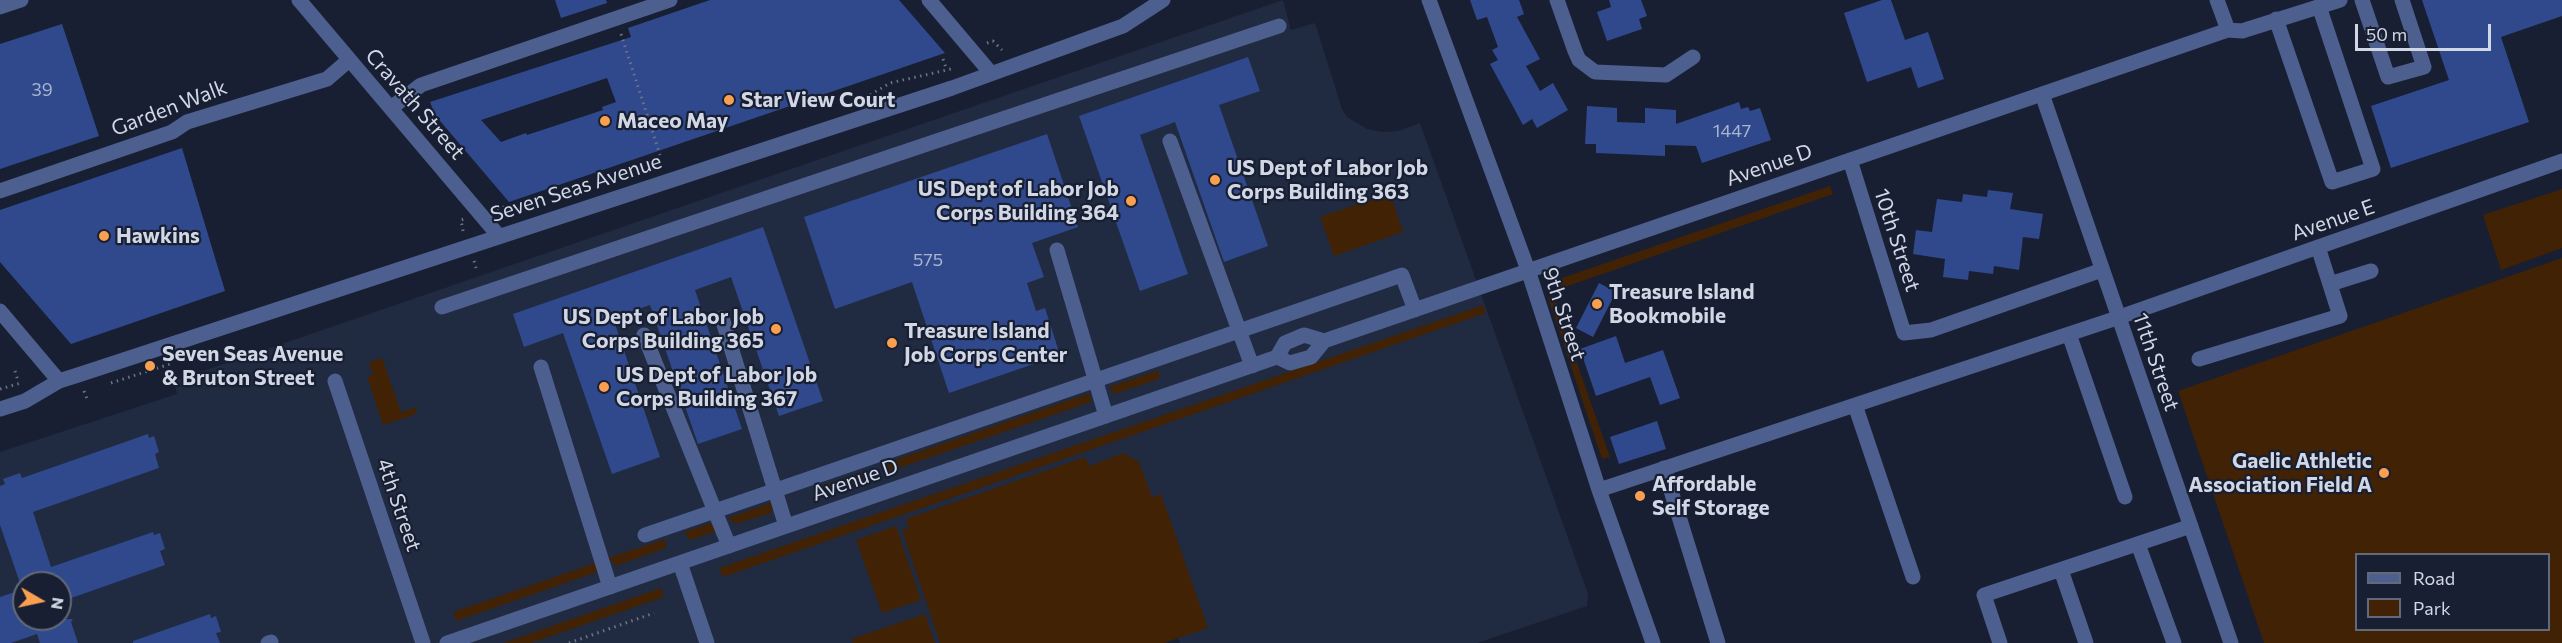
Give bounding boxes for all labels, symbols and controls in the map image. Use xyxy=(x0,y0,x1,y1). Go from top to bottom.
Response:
scale bar xyxy=(2358,12,2494,50)
text: 50 m xyxy=(2366,23,2407,45)
street label: Cravath Street xyxy=(360,43,470,165)
street label: Garden Walk xyxy=(108,74,230,142)
house number: 39 xyxy=(31,79,53,101)
place label: Star View Court xyxy=(741,87,895,113)
marker: Star View Court xyxy=(722,93,736,107)
place label: Maceo May xyxy=(617,108,728,134)
marker: Maceo May xyxy=(598,114,612,128)
house number: 1447 xyxy=(1713,120,1751,142)
street label: Avenue D xyxy=(1723,139,1815,191)
street label: Seven Seas Avenue xyxy=(487,148,665,228)
place label: US Dept of Labor Job Corps Building 363 xyxy=(1227,155,1428,205)
marker: US Dept of Labor Job Corps Building 363 xyxy=(1208,173,1222,187)
place label: US Dept of Labor Job Corps Building 364 xyxy=(918,176,1119,226)
street label: 10th Street xyxy=(1869,185,1925,295)
marker: US Dept of Labor Job Corps Building 364 xyxy=(1124,194,1138,208)
street label: Avenue E xyxy=(2288,194,2378,246)
place label: Hawkins xyxy=(116,223,200,249)
marker: Hawkins xyxy=(97,229,111,243)
house number: 575 xyxy=(913,249,943,271)
street label: 9th Street xyxy=(1537,264,1591,364)
place label: Treasure Island Bookmobile xyxy=(1609,279,1755,329)
marker: Treasure Island Bookmobile xyxy=(1590,297,1604,311)
place label: US Dept of Labor Job Corps Building 365 xyxy=(563,304,764,354)
street label: 11th Street xyxy=(2127,310,2185,414)
place label: Treasure Island Job Corps Center xyxy=(904,318,1067,368)
marker: US Dept of Labor Job Corps Building 365 xyxy=(769,322,783,336)
marker: Treasure Island Job Corps Center xyxy=(885,336,899,350)
place label: Seven Seas Avenue & Bruton Street xyxy=(162,341,343,391)
marker: Seven Seas Avenue & Bruton Street xyxy=(143,359,157,373)
place label: US Dept of Labor Job Corps Building 367 xyxy=(616,362,817,412)
marker: US Dept of Labor Job Corps Building 367 xyxy=(597,380,611,394)
place label: Gaelic Athletic Association Field A xyxy=(2188,448,2372,498)
street label: Avenue D xyxy=(809,454,901,506)
street label: 4th Street xyxy=(371,455,427,555)
marker: Gaelic Athletic Association Field A xyxy=(2377,466,2391,480)
place label: Affordable Self Storage xyxy=(1652,471,1770,521)
marker: Affordable Self Storage xyxy=(1633,489,1647,503)
legend xyxy=(2355,553,2550,631)
text: Road xyxy=(2413,567,2455,589)
north arrow xyxy=(12,571,72,631)
text: N xyxy=(48,596,69,611)
text: Park xyxy=(2413,597,2451,619)

